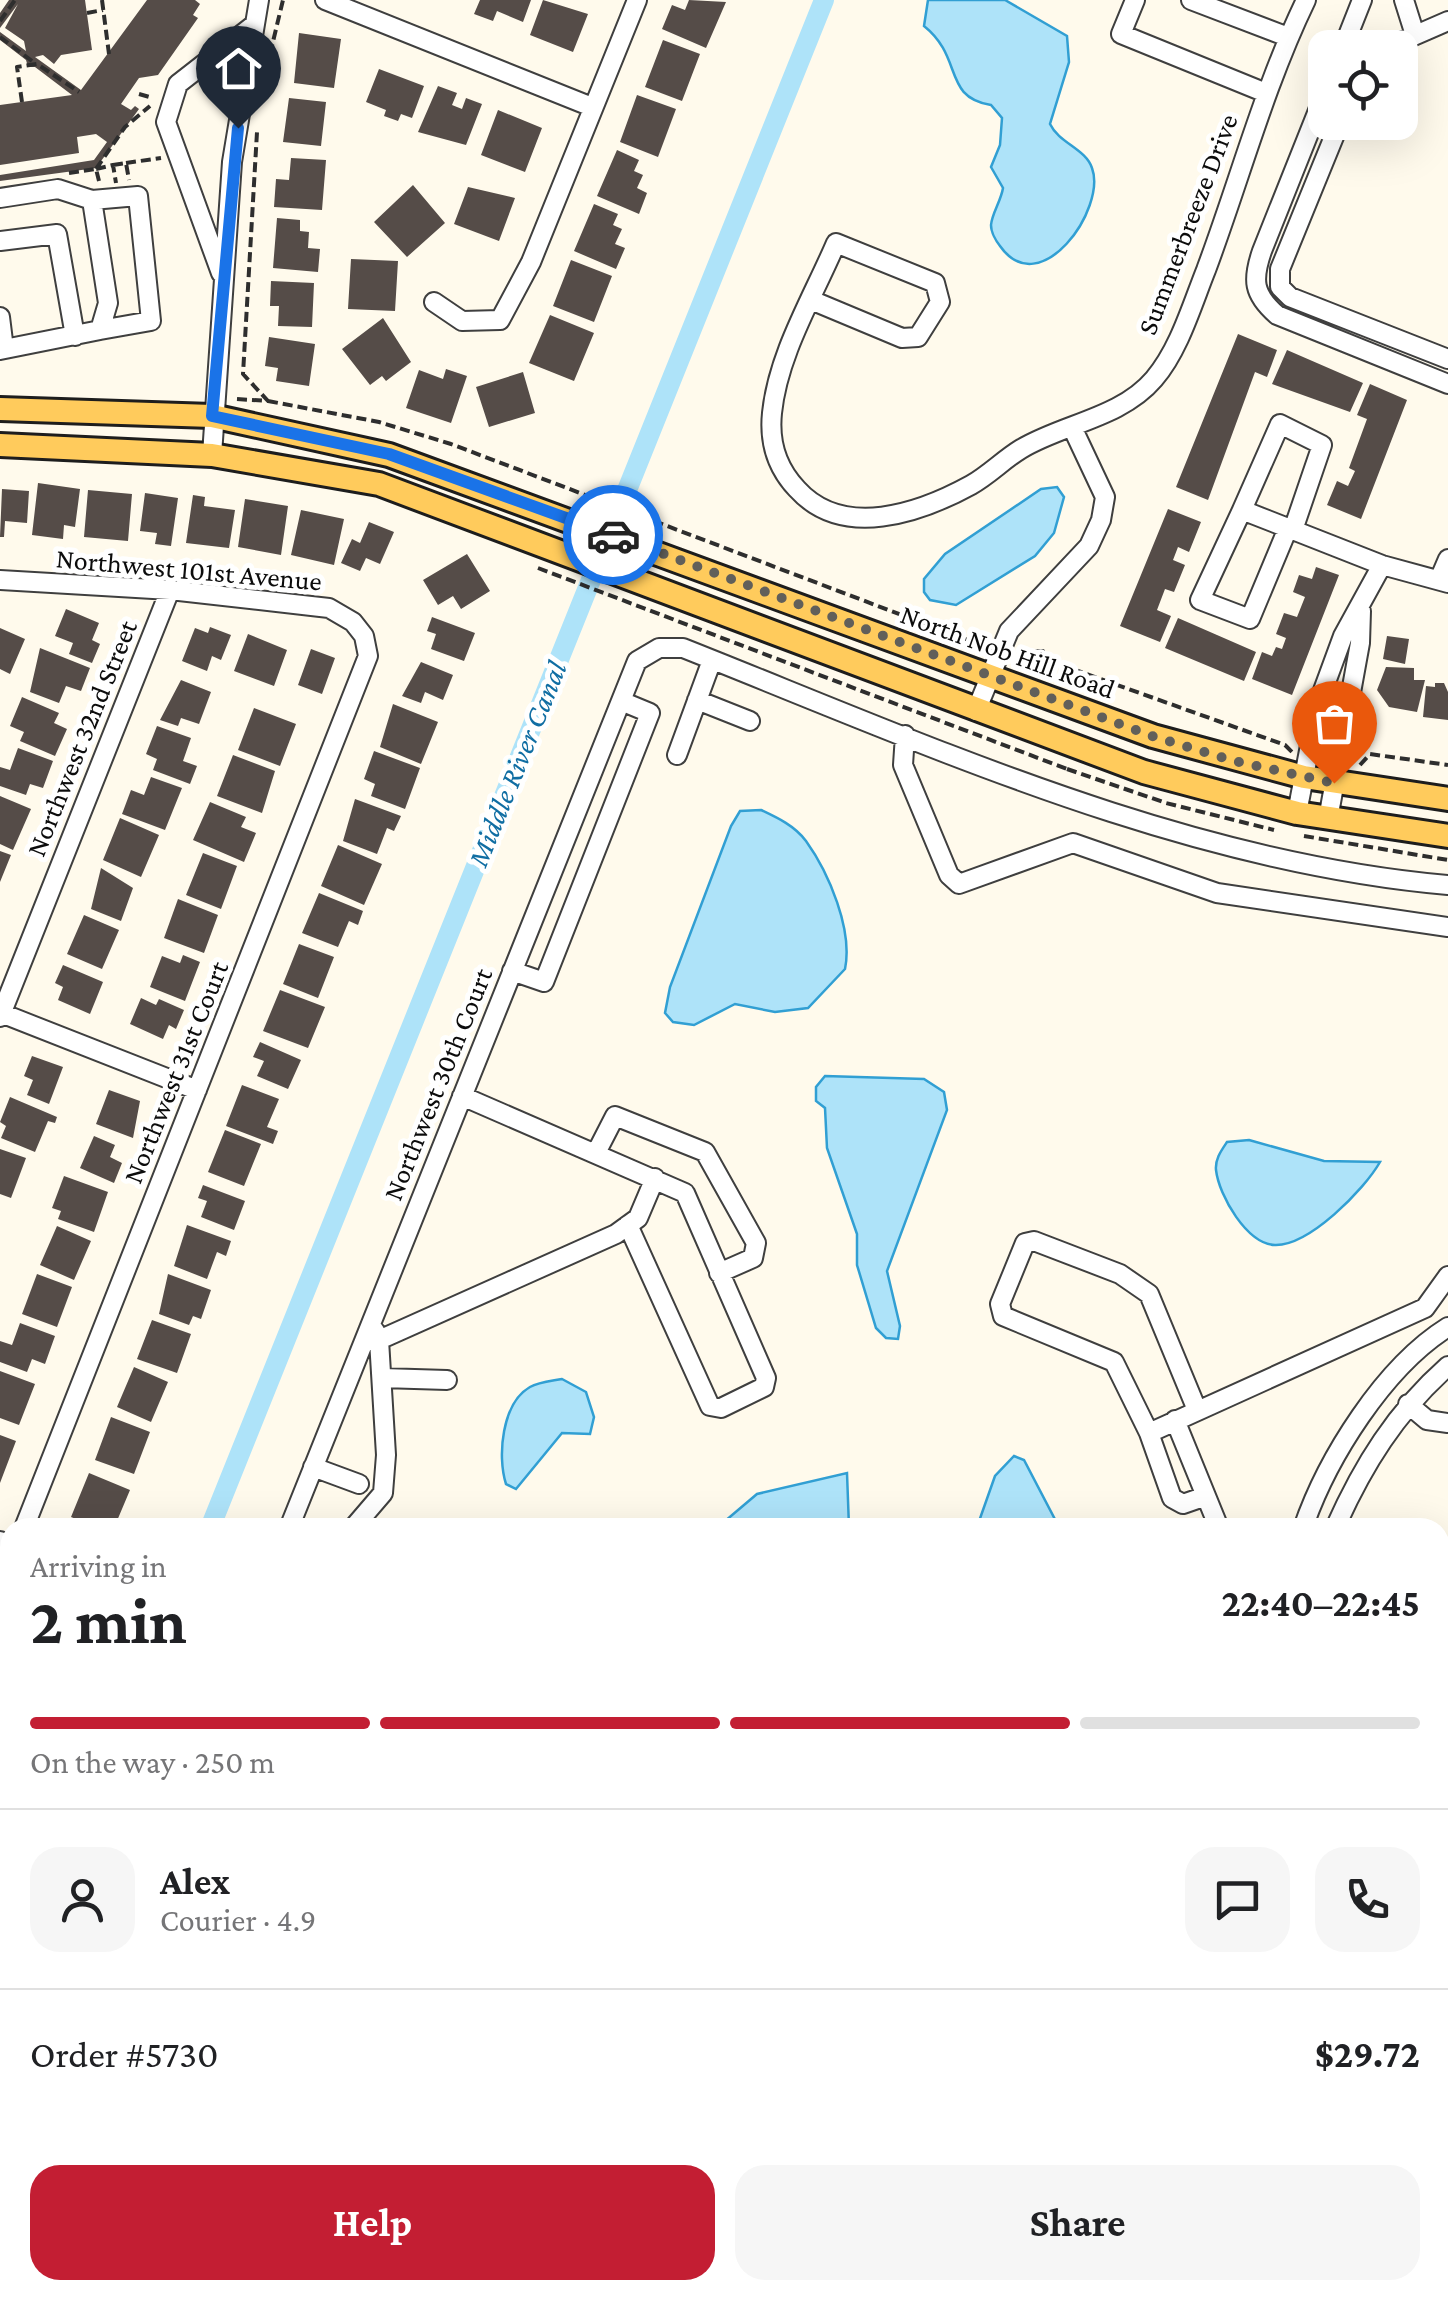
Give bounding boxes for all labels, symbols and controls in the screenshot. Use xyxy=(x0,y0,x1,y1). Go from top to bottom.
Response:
pin xyxy=(196,26,281,129)
map controls xyxy=(1308,30,1418,140)
button: locate xyxy=(1308,30,1418,140)
icon: home xyxy=(211,41,266,96)
street label: Summerbreeze Drive xyxy=(1131,110,1244,339)
courier xyxy=(563,485,663,585)
icon: car xyxy=(586,508,641,563)
street label: Northwest 101st Avenue xyxy=(55,542,323,597)
street label: North Nob Hill Road xyxy=(896,598,1119,705)
street label: Northwest 32nd Street xyxy=(20,615,143,861)
water label: Middle River Canal xyxy=(460,656,573,872)
pin xyxy=(1292,681,1377,784)
icon: bag xyxy=(1307,696,1362,751)
street label: Northwest 31st Court xyxy=(117,956,234,1188)
street label: Northwest 30th Court xyxy=(377,963,498,1205)
text: Arriving in xyxy=(30,1548,167,1584)
text: 22:40–22:45 xyxy=(1221,1582,1420,1624)
text: 2 min xyxy=(30,1585,187,1657)
text: On the way · 250 m xyxy=(30,1744,275,1780)
button: person xyxy=(30,1847,135,1952)
button: chat xyxy=(1185,1847,1290,1952)
button: phone xyxy=(1315,1847,1420,1952)
text: Alex xyxy=(160,1860,230,1902)
text: Courier · 4.9 xyxy=(160,1902,316,1938)
text: Order #5730 xyxy=(30,2033,219,2075)
text: $29.72 xyxy=(1315,2033,1420,2075)
button: Help xyxy=(30,2165,715,2280)
button: Share xyxy=(735,2165,1420,2280)

